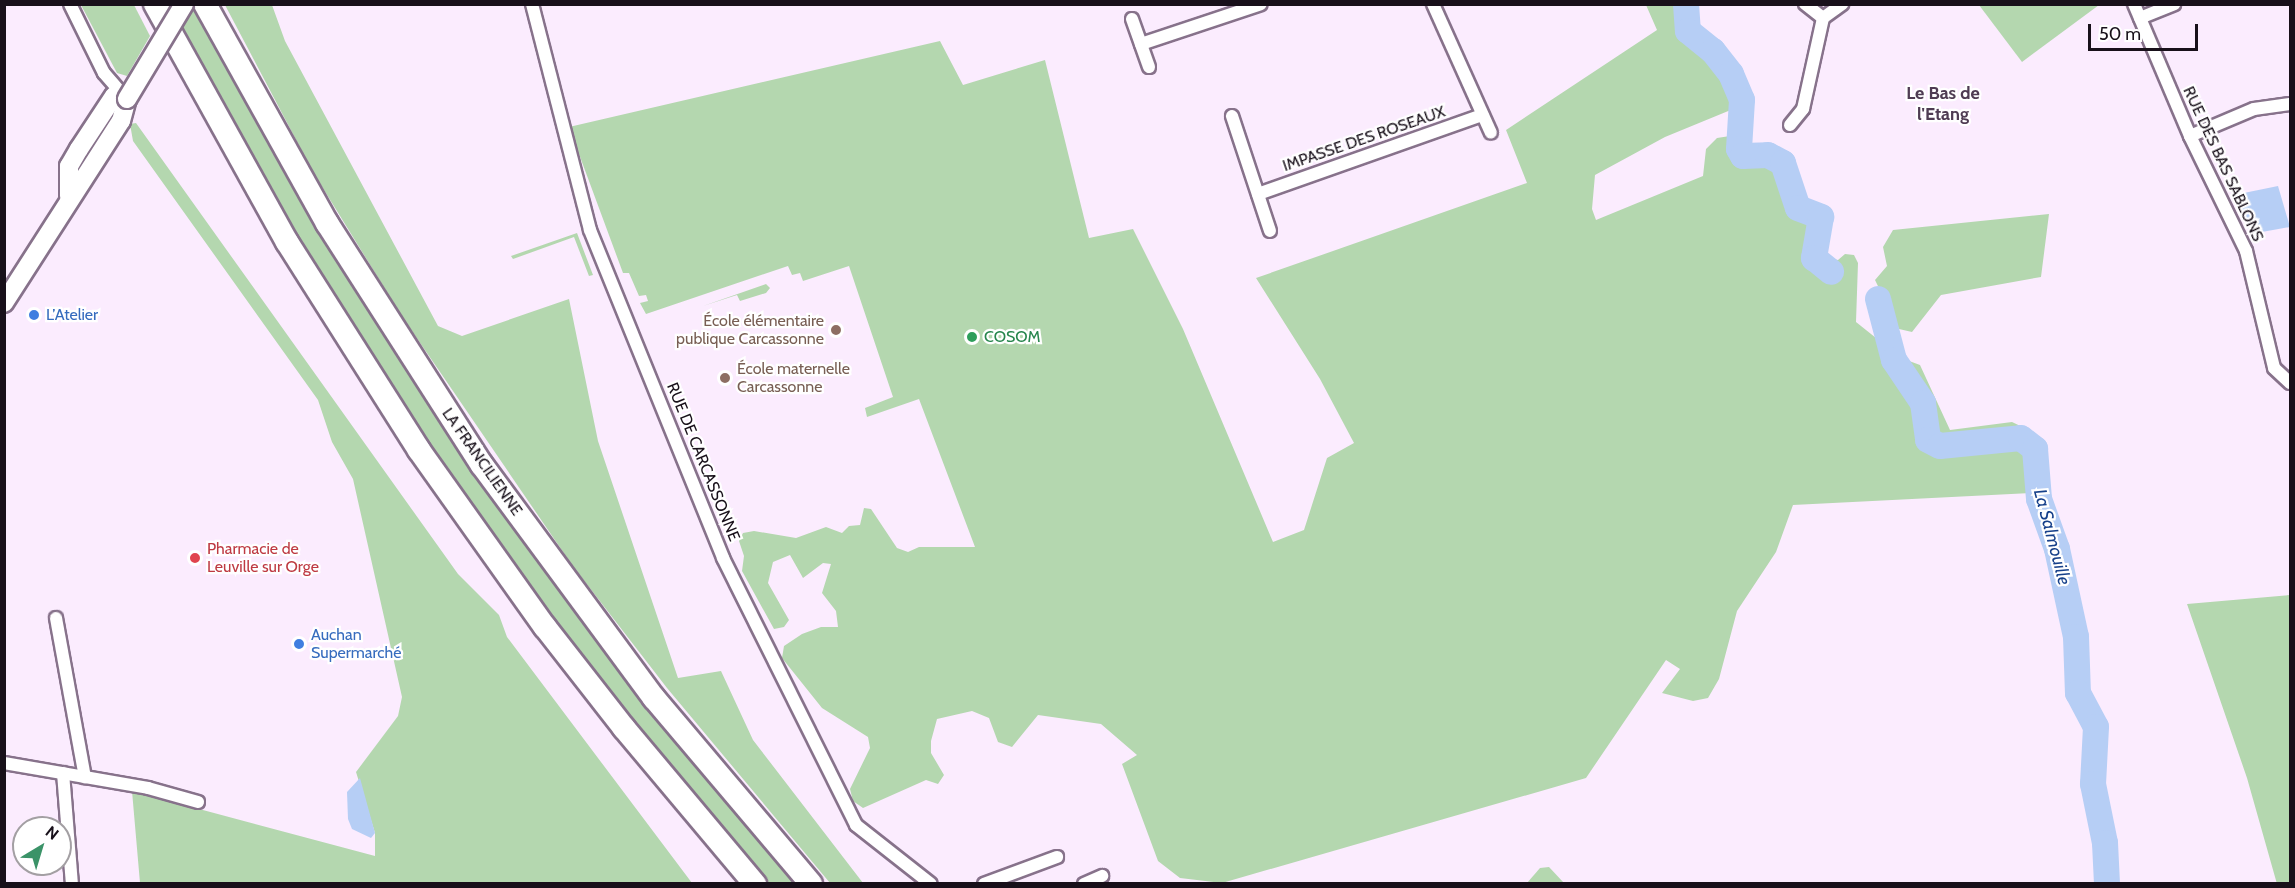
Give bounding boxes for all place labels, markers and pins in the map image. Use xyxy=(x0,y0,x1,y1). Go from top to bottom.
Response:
place label: L’Atelier xyxy=(46,305,98,325)
marker: L’Atelier xyxy=(27,308,41,322)
place label: École élémentaire publique Carcassonne xyxy=(676,311,824,349)
marker: École élémentaire publique Carcassonne xyxy=(829,323,843,337)
place label: COSOM xyxy=(984,327,1041,347)
marker: COSOM xyxy=(965,330,979,344)
place label: École maternelle Carcassonne xyxy=(737,359,850,397)
marker: École maternelle Carcassonne xyxy=(718,371,732,385)
place label: Pharmacie de Leuville sur Orge xyxy=(207,539,319,577)
marker: Pharmacie de Leuville sur Orge xyxy=(188,551,202,565)
place label: Auchan Supermarché xyxy=(311,625,401,663)
marker: Auchan Supermarché xyxy=(292,637,306,651)

